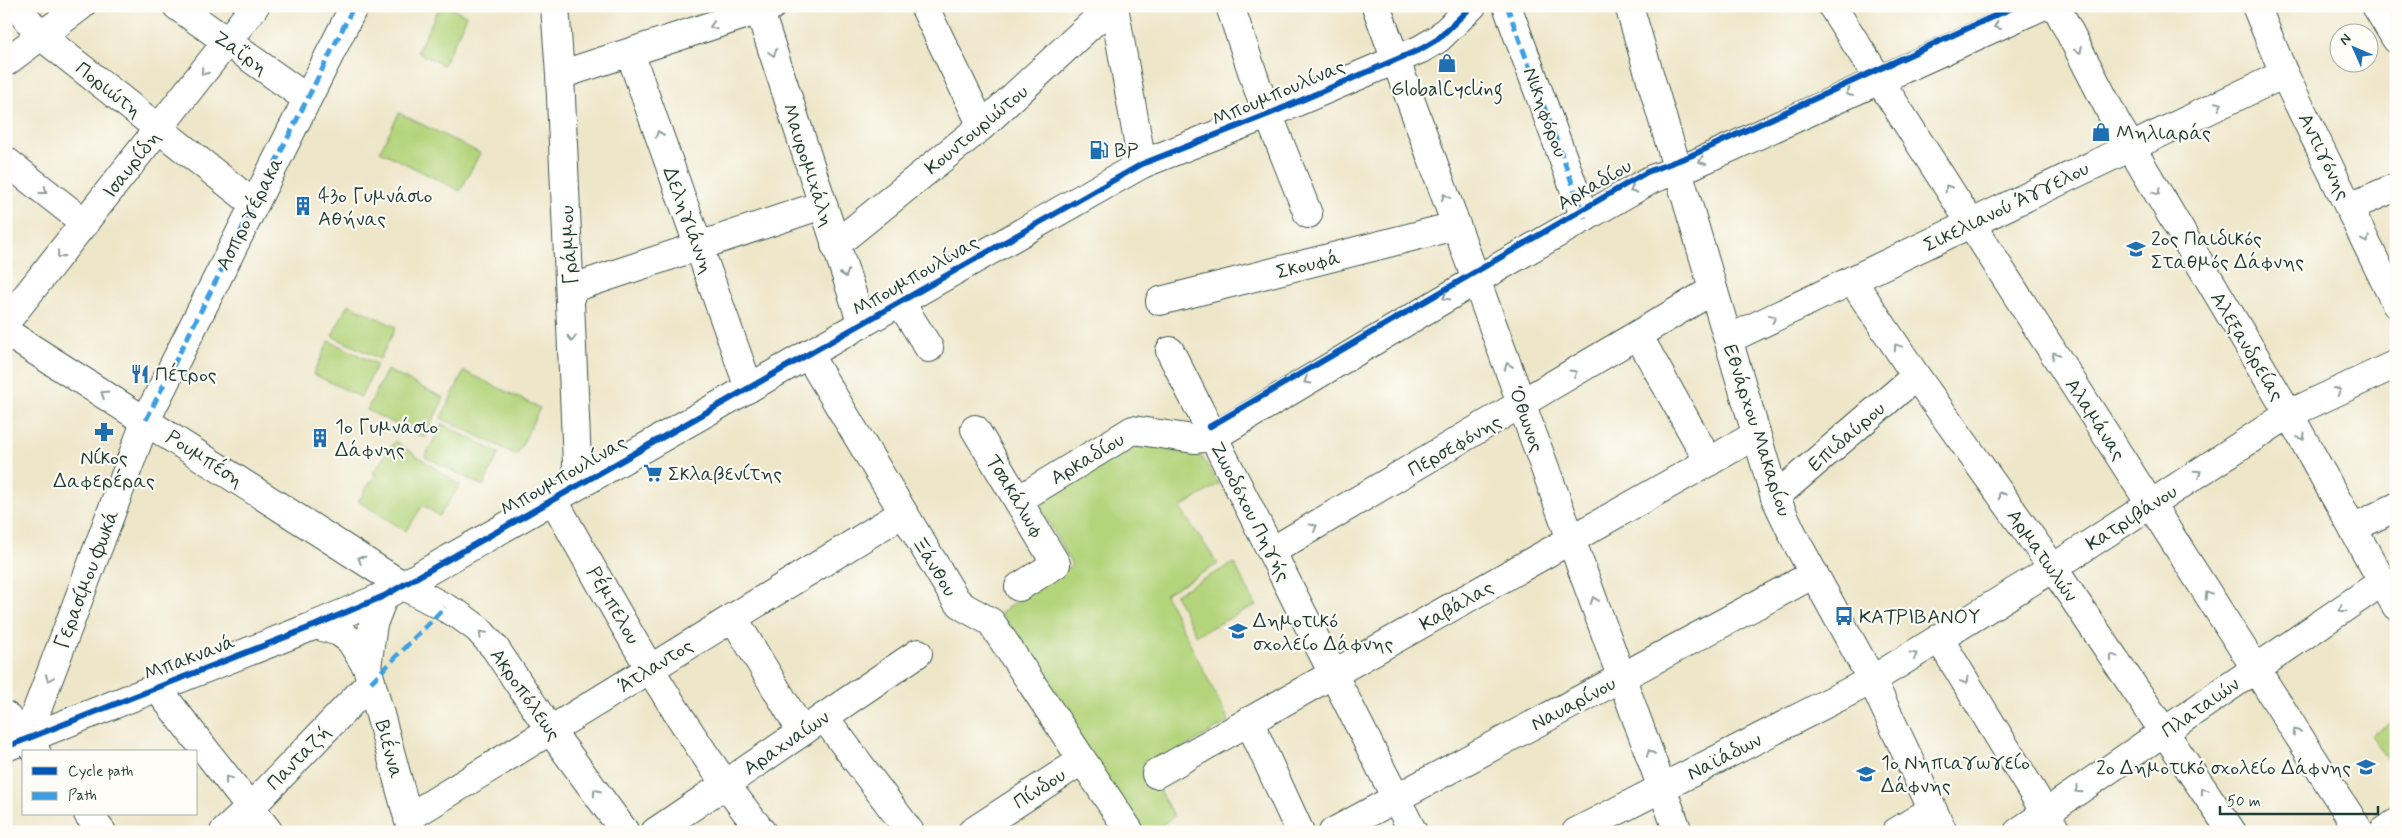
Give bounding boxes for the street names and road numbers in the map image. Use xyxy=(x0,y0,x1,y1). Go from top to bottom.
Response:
street label: Ζαΐρη xyxy=(207,25,273,82)
street label: Μπουμπουλίνας xyxy=(1208,53,1349,134)
street label: Ποριώτη xyxy=(69,56,147,125)
street label: Νικηφόρου xyxy=(1516,64,1573,161)
street label: Κουντουριώτου xyxy=(919,79,1035,182)
street label: Μαυρομιχάλη xyxy=(775,100,840,230)
street label: Αντιγόνης xyxy=(2291,109,2356,205)
street label: Ισαυρίδη xyxy=(97,125,167,205)
street label: Ασπρογέρακα xyxy=(210,152,291,275)
street label: Αρκαδίου xyxy=(1552,153,1637,217)
street label: Σικελιανού Άγγελου xyxy=(1919,156,2094,259)
street label: Δεληγιάννη xyxy=(656,163,719,278)
street label: Γράμμου xyxy=(554,205,585,285)
street label: Μπουμπουλίνας xyxy=(848,229,984,323)
street label: Σκουφά xyxy=(1274,244,1344,286)
street label: Αλεξανδρείας xyxy=(2203,287,2290,407)
street label: Εθνάρχου Μακαρίου xyxy=(1716,341,1797,520)
street label: Αλαμάνας xyxy=(2058,373,2132,466)
street label: Όθωνος xyxy=(1501,383,1550,456)
street label: Επιδαύρου xyxy=(1802,396,1892,478)
street label: Περσεφόνης xyxy=(1403,408,1507,484)
street label: Ρουμπέση xyxy=(160,424,248,494)
street label: Αρκαδίου xyxy=(1046,427,1130,492)
street label: Μπουμπουλίνας xyxy=(496,429,632,523)
street label: Ζωοδόχου Πηγής xyxy=(1203,437,1297,586)
street label: Τσακάλωφ xyxy=(979,450,1050,544)
street label: Κατριβάνου xyxy=(2081,479,2183,558)
street label: Αρματωλών xyxy=(2000,504,2084,608)
street label: Γερασίμου Φωκά xyxy=(49,506,126,653)
street label: Ξάνθου xyxy=(905,532,963,602)
street label: Ρέμπελου xyxy=(580,562,646,649)
street label: Καβάλας xyxy=(1415,574,1499,638)
street label: Μπακνανά xyxy=(140,629,239,688)
street label: Άτλαντος xyxy=(613,633,699,700)
street label: Ακροπόλεως xyxy=(483,643,567,747)
street label: Ναυαρίνου xyxy=(1526,671,1621,738)
street label: Πλαταιών xyxy=(2156,671,2246,745)
street label: Αραχναίων xyxy=(738,704,835,782)
street label: Βιέννα xyxy=(368,717,409,782)
street label: Πανταζή xyxy=(261,719,337,797)
street label: Ναϊάδων xyxy=(1683,727,1767,788)
street label: Πίνδου xyxy=(1008,762,1071,816)

